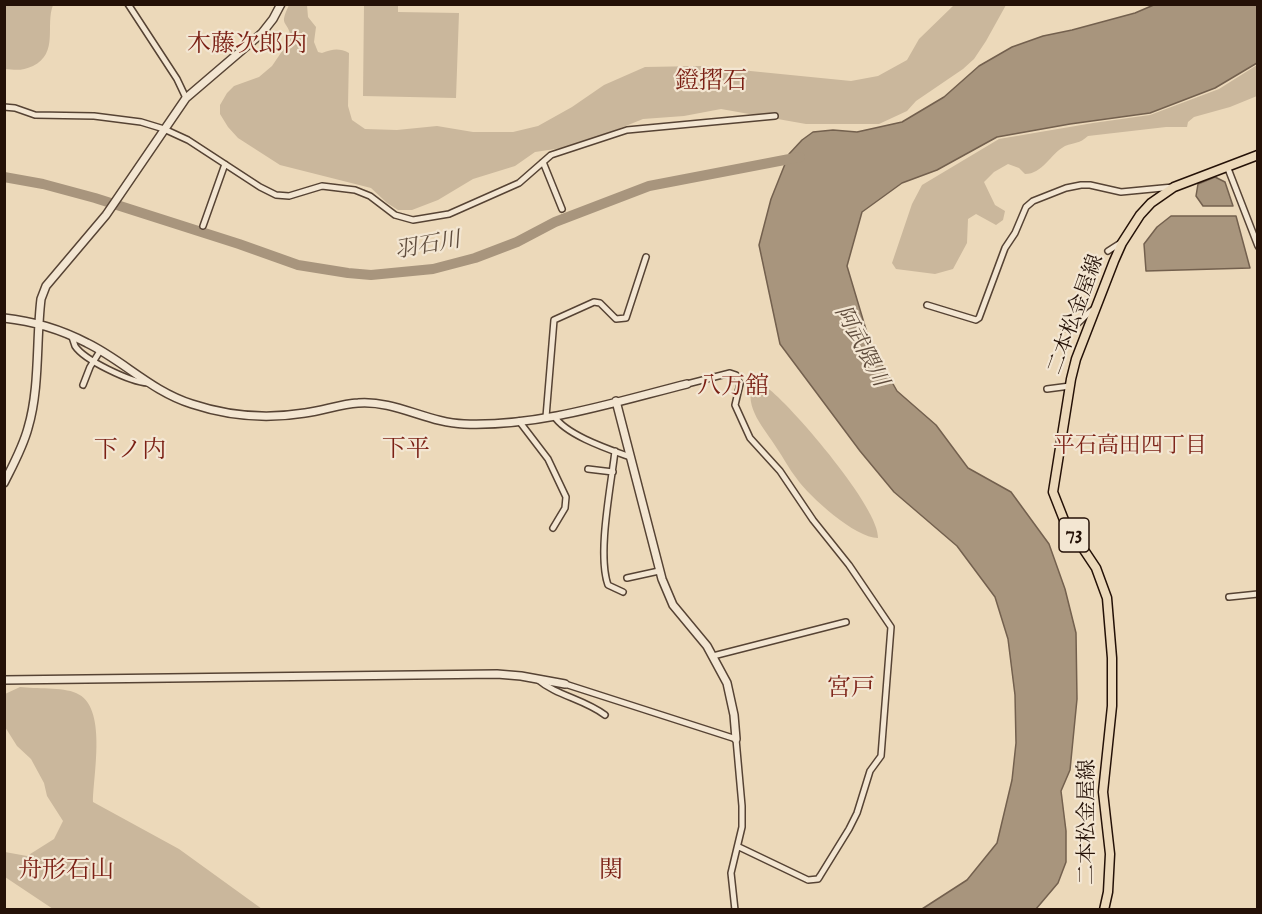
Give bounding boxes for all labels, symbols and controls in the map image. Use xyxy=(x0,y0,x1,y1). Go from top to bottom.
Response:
district label: 木藤次郎内 xyxy=(187,32,307,60)
district label: 鐙摺石 xyxy=(675,69,747,97)
water label: 羽石川 xyxy=(393,228,463,266)
street label: 二本松金屋線 xyxy=(1044,251,1110,379)
water label: 阿武隈川 xyxy=(828,302,892,392)
district label: 八万舘 xyxy=(697,374,769,402)
district label: 平石高田四丁目 xyxy=(1053,434,1207,460)
district label: 下平 xyxy=(382,437,430,465)
district label: 下ノ内 xyxy=(94,438,166,466)
road number: 73 xyxy=(1059,518,1089,552)
district label: 宮戸 xyxy=(827,676,875,704)
street label: 二本松金屋線 xyxy=(1076,759,1102,885)
district label: 舟形石山 xyxy=(18,858,114,886)
district label: 関 xyxy=(599,858,623,886)

